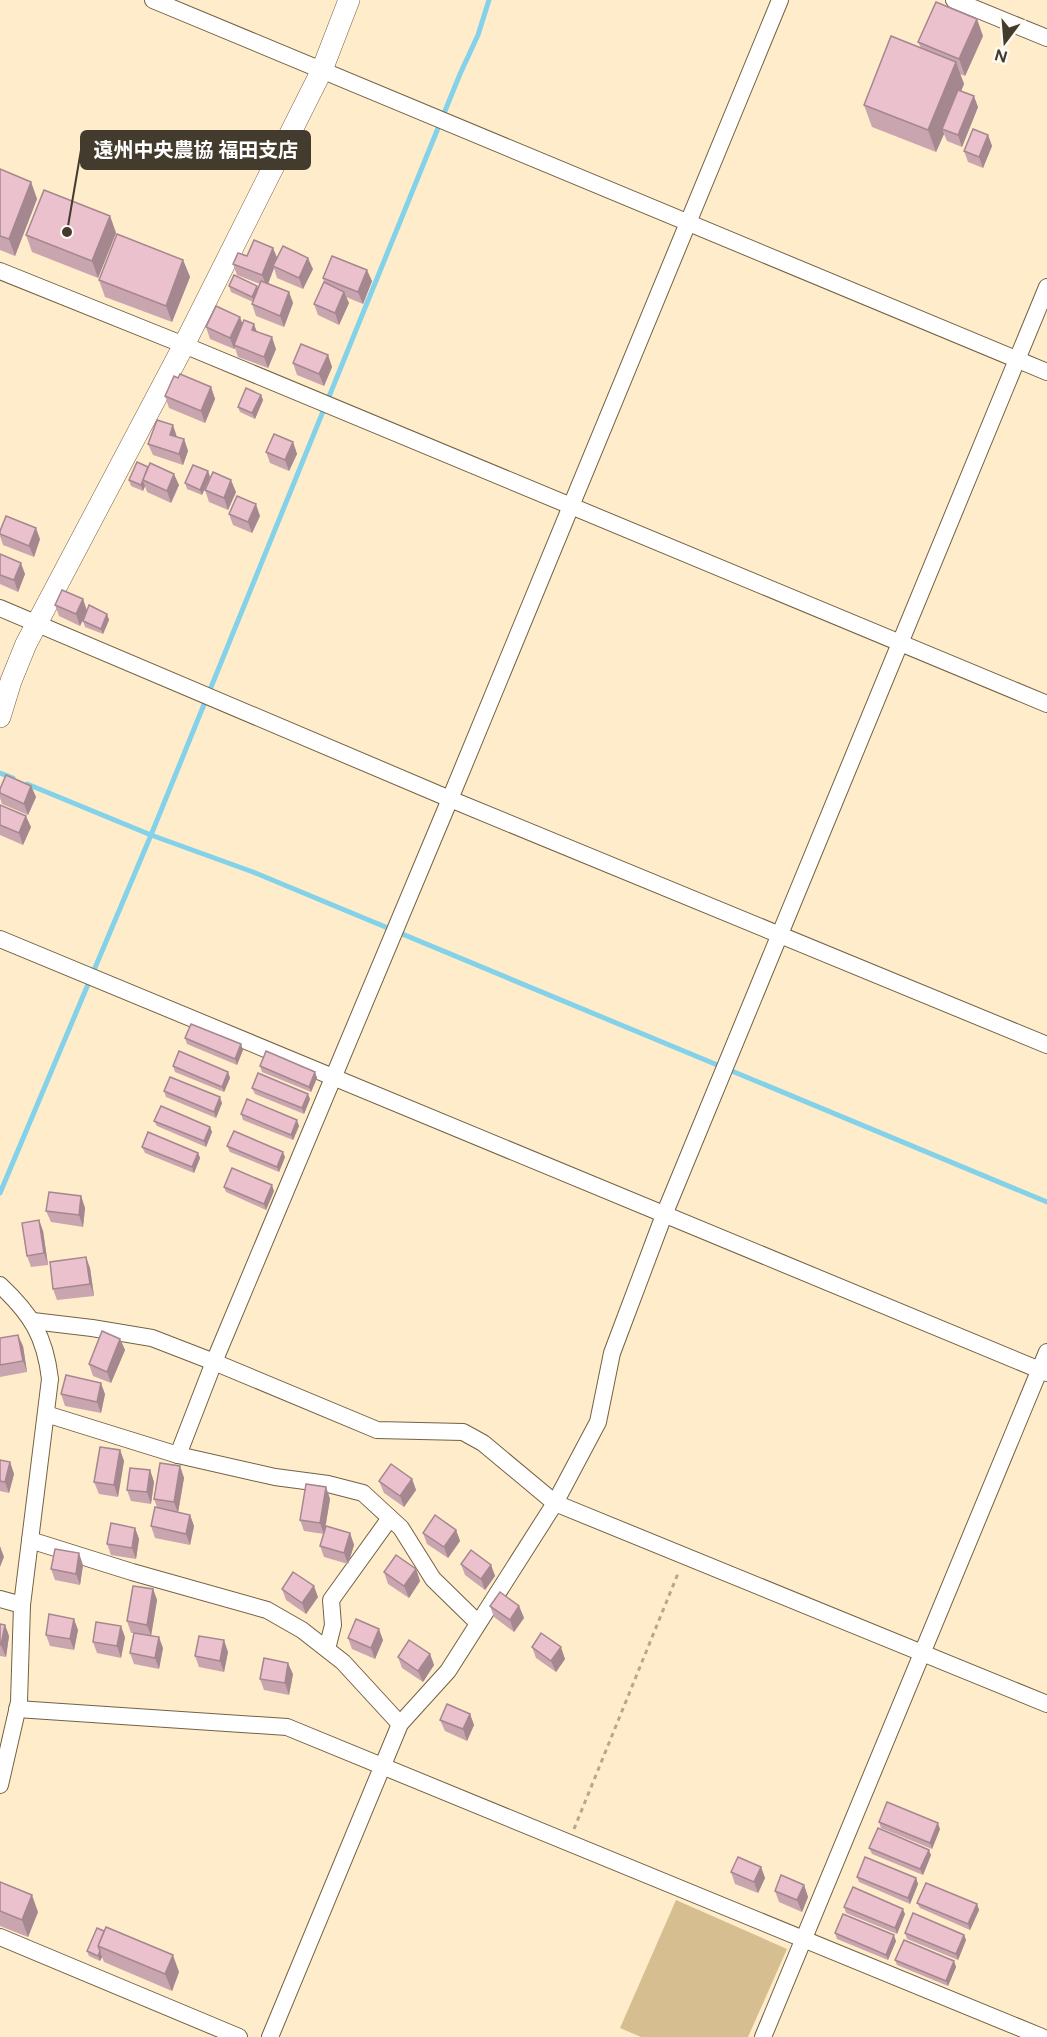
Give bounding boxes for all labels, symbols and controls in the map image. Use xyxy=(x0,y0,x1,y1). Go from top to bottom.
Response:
north arrow xyxy=(975,12,1035,72)
text: N xyxy=(992,45,1010,67)
callout: 遠州中央農協 福田支店 xyxy=(81,131,310,169)
text: 遠州中央農協 福田支店 xyxy=(94,138,298,162)

